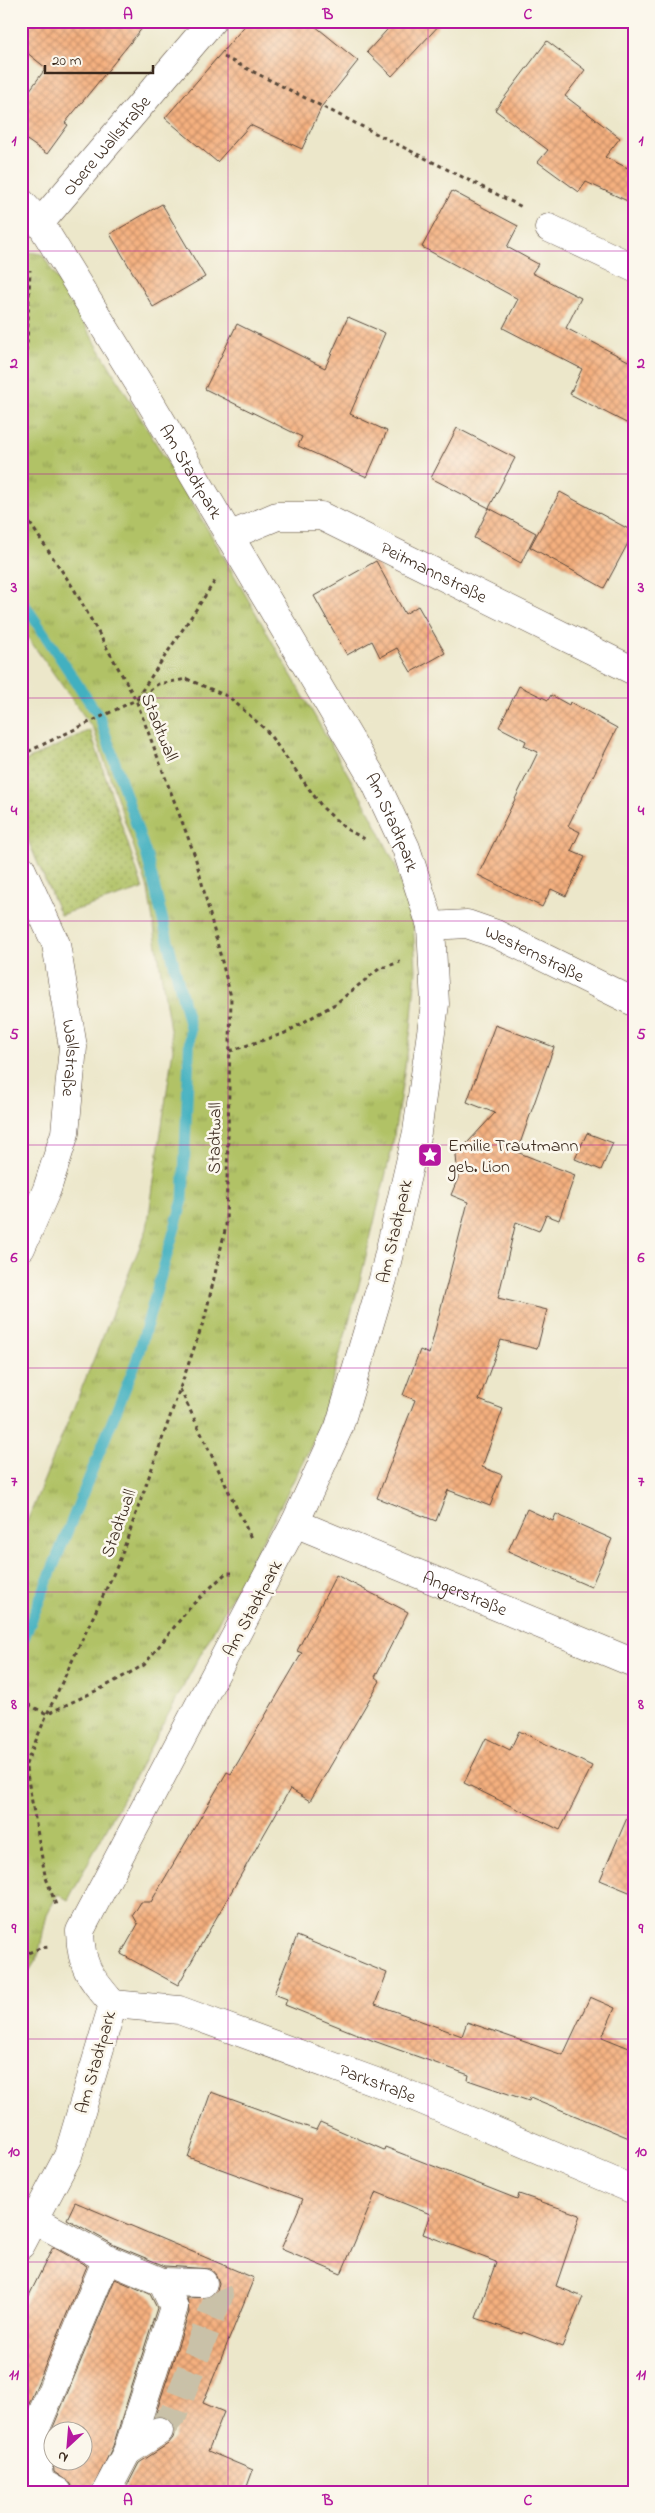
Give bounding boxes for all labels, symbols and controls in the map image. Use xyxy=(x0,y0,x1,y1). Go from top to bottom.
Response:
text: A xyxy=(123,3,133,27)
text: B xyxy=(322,3,334,27)
text: C xyxy=(524,3,533,27)
scale bar xyxy=(45,42,152,74)
text: 20 m xyxy=(52,50,82,72)
street label: Obere Wallstraße xyxy=(57,90,159,203)
text: 1 xyxy=(11,129,17,153)
text: 1 xyxy=(638,129,644,153)
text: 2 xyxy=(9,352,18,376)
text: 2 xyxy=(636,352,645,376)
street label: Am Stadtpark xyxy=(151,420,228,525)
street label: Peitmannstraße xyxy=(375,536,492,612)
text: 3 xyxy=(10,576,18,600)
text: 3 xyxy=(637,576,645,600)
street label: Stadtwall xyxy=(133,690,184,766)
street label: Am Stadtpark xyxy=(357,769,424,876)
text: 4 xyxy=(10,799,18,823)
text: 4 xyxy=(637,799,645,823)
street label: Westernstraße xyxy=(481,920,589,991)
street label: Wallstraße xyxy=(53,1018,84,1099)
text: 5 xyxy=(9,1023,19,1047)
text: 5 xyxy=(636,1023,646,1047)
street label: Stadtwall xyxy=(202,1102,230,1174)
place label: Emilie Trautmann geb. Lion xyxy=(447,1134,578,1182)
place icon: Emilie Trautmann geb. Lion xyxy=(417,1142,443,1168)
street label: Am Stadtpark xyxy=(371,1177,421,1286)
text: 6 xyxy=(9,1246,18,1270)
text: 6 xyxy=(636,1246,645,1270)
text: 7 xyxy=(11,1470,18,1494)
text: 7 xyxy=(638,1470,645,1494)
street label: Stadtwall xyxy=(96,1486,144,1562)
street label: Am Stadtpark xyxy=(217,1556,290,1662)
street label: Angerstraße xyxy=(418,1566,512,1625)
text: 8 xyxy=(10,1693,17,1717)
text: 8 xyxy=(637,1693,644,1717)
text: 9 xyxy=(11,1917,17,1941)
text: 9 xyxy=(638,1917,644,1941)
street label: Am Stadtpark xyxy=(70,2008,124,2117)
street label: Parkstraße xyxy=(335,2058,421,2112)
text: 10 xyxy=(8,2140,20,2164)
text: 10 xyxy=(635,2140,647,2164)
text: 11 xyxy=(9,2363,20,2387)
text: 11 xyxy=(636,2363,647,2387)
north arrow xyxy=(42,2420,92,2470)
text: N xyxy=(54,2445,72,2468)
text: A xyxy=(123,2489,133,2513)
text: B xyxy=(322,2489,334,2513)
text: C xyxy=(524,2489,533,2513)

